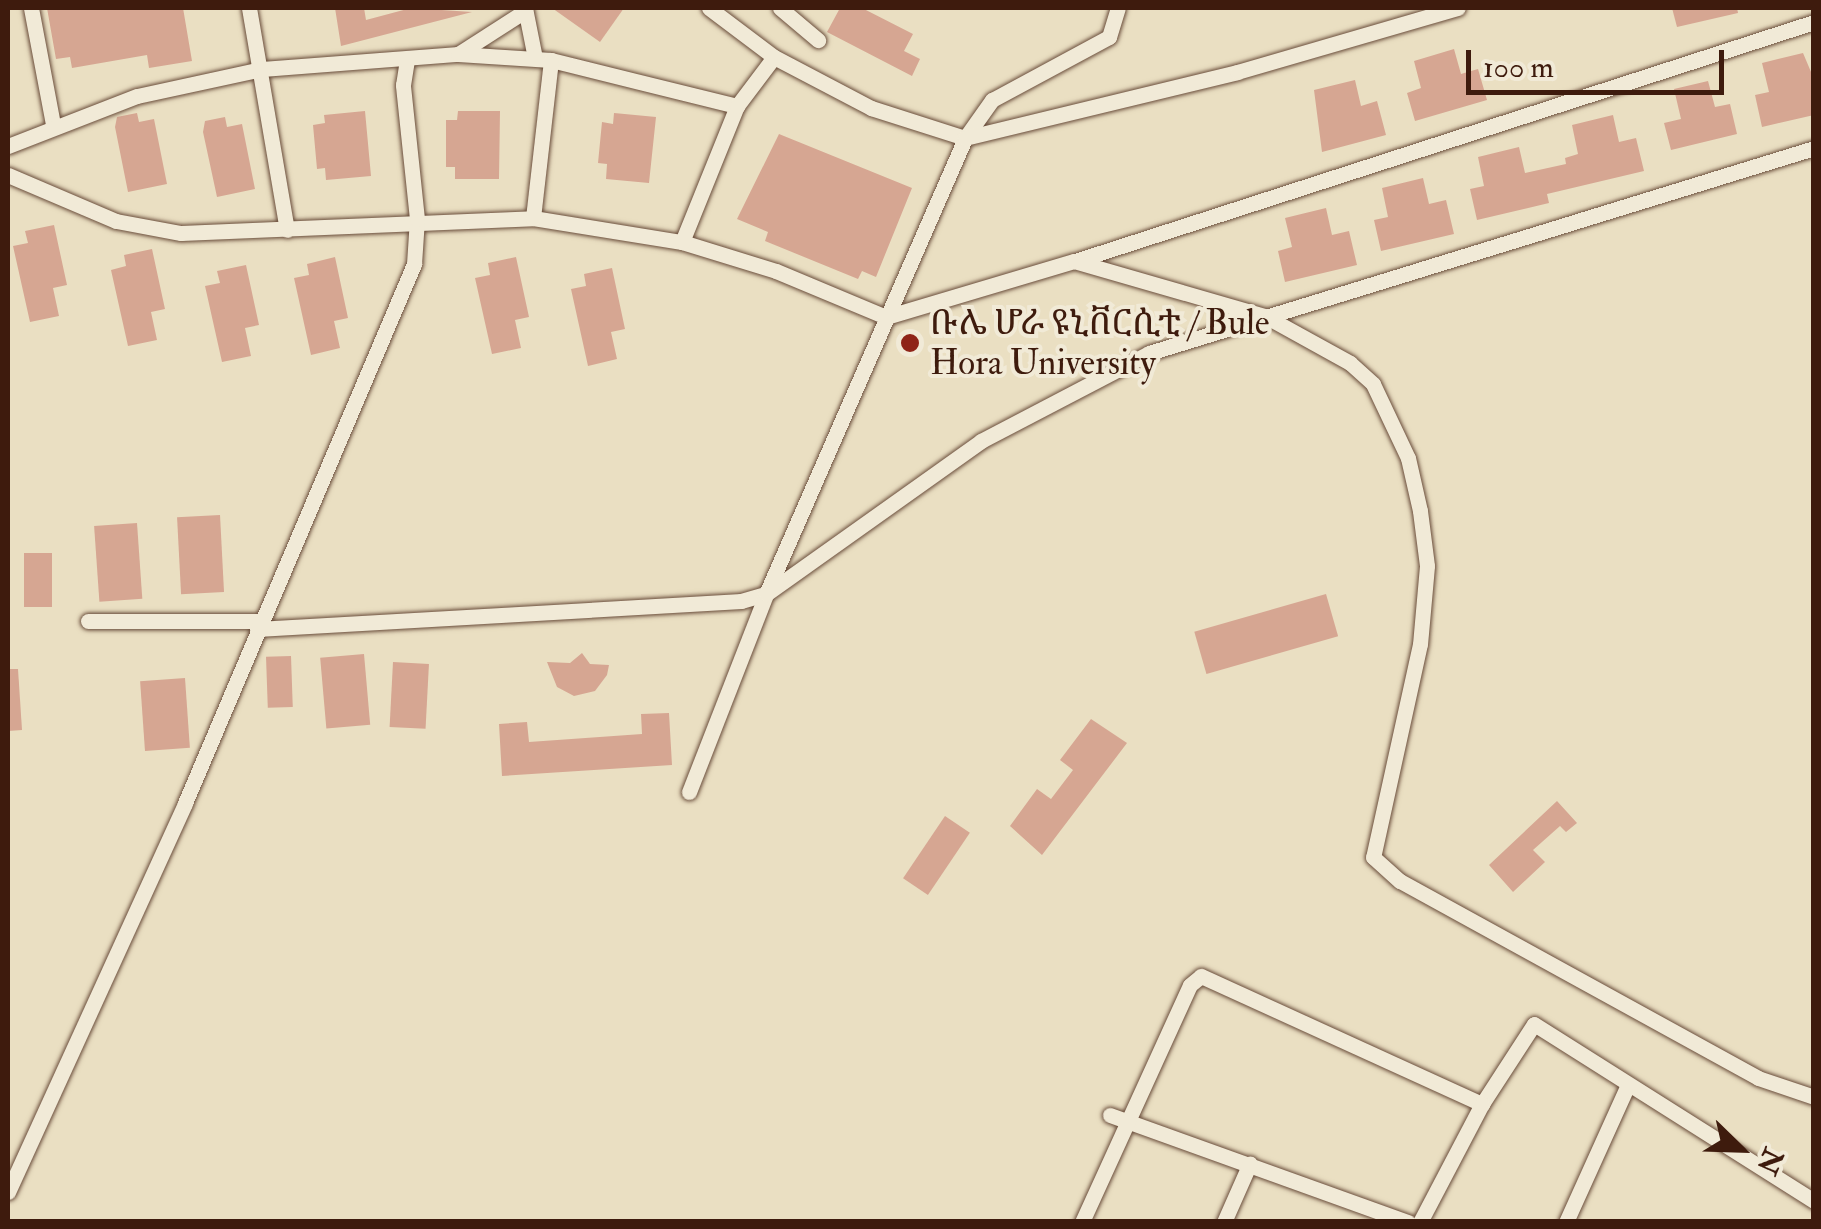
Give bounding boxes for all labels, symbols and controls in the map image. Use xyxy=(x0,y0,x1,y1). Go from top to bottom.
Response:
scale bar xyxy=(1471,30,1728,92)
text: 100 m xyxy=(1483,49,1554,86)
place label: ቡሌ ሆራ ዩኒቨርሲቲ / Bule Hora University xyxy=(930,302,1269,384)
marker: ቡሌ ሆራ ዩኒቨርሲቲ / Bule Hora University xyxy=(899,332,921,354)
north arrow xyxy=(1691,1099,1791,1199)
text: N xyxy=(1748,1143,1790,1179)

